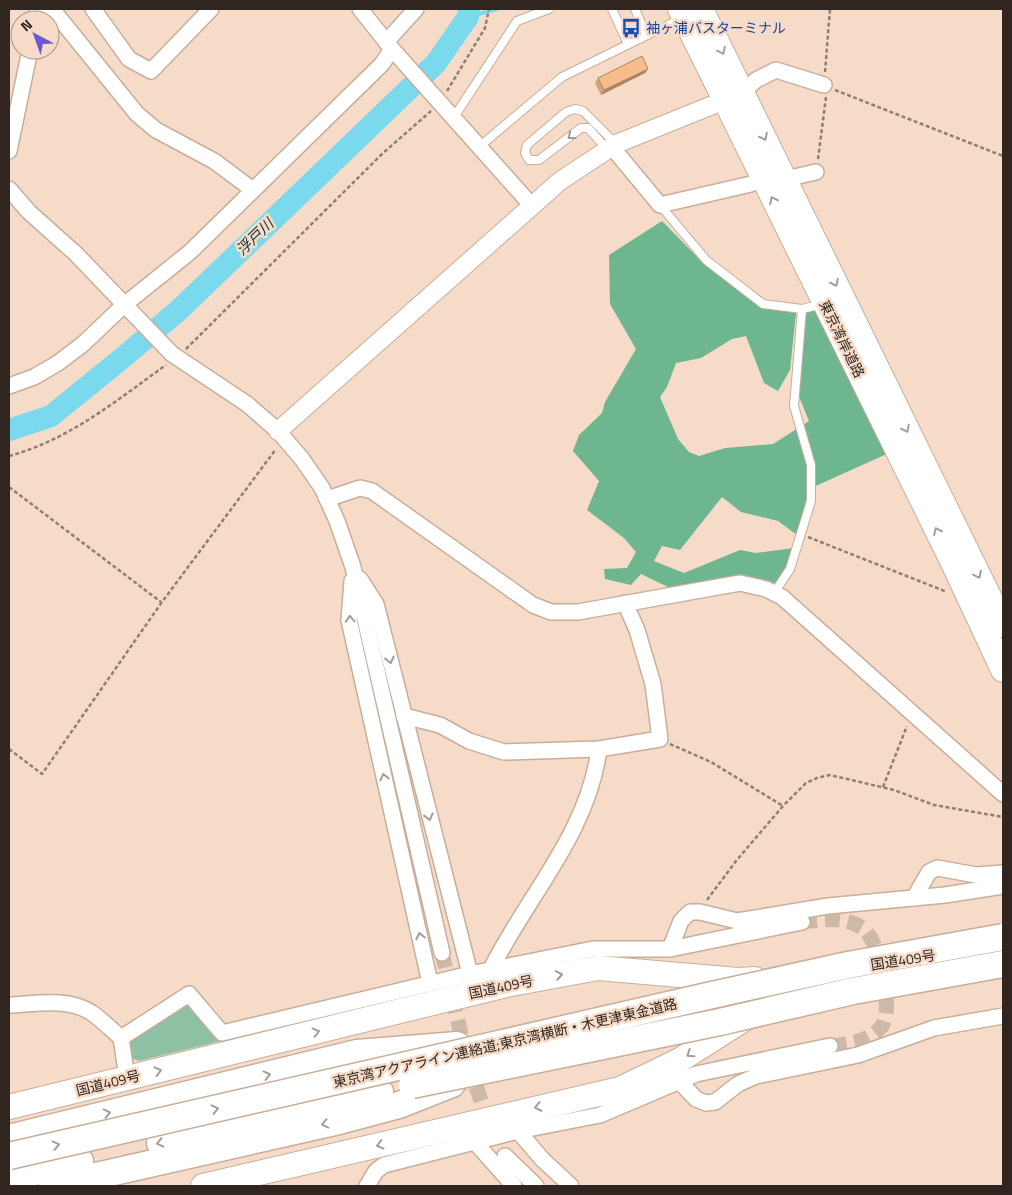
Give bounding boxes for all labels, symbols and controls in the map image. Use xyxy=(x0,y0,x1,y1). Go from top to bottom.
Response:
north arrow xyxy=(10,10,60,60)
text: N xyxy=(16,14,37,36)
bus stop icon: 袖ヶ浦バスターミナル xyxy=(620,17,642,39)
place label: 袖ヶ浦バスターミナル xyxy=(646,17,786,38)
one-way arrow xyxy=(716,46,726,55)
one-way arrow xyxy=(568,131,577,139)
one-way arrow xyxy=(758,131,768,140)
one-way arrow xyxy=(769,196,779,205)
water label: 浮戸川 xyxy=(230,211,280,261)
one-way arrow xyxy=(829,277,839,286)
street label: 東京湾岸道路 xyxy=(815,296,870,381)
one-way arrow xyxy=(900,423,910,432)
one-way arrow xyxy=(933,527,943,536)
one-way arrow xyxy=(972,569,982,578)
one-way arrow xyxy=(344,614,355,622)
one-way arrow xyxy=(384,655,395,664)
one-way arrow xyxy=(379,773,390,782)
one-way arrow xyxy=(423,813,434,822)
one-way arrow xyxy=(415,931,426,940)
street label: 国道409号 xyxy=(869,944,937,975)
street label: 国道409号 xyxy=(467,969,535,1004)
one-way arrow xyxy=(555,971,564,981)
street label: 東京湾アクアライン連絡道;東京湾横断・木更津東金道路 xyxy=(331,993,679,1092)
one-way arrow xyxy=(311,1027,320,1038)
one-way arrow xyxy=(686,1048,696,1057)
street label: 国道409号 xyxy=(74,1064,142,1101)
one-way arrow xyxy=(154,1066,163,1077)
one-way arrow xyxy=(263,1070,272,1081)
one-way arrow xyxy=(533,1101,542,1112)
one-way arrow xyxy=(210,1104,219,1115)
one-way arrow xyxy=(102,1108,111,1119)
one-way arrow xyxy=(321,1118,330,1129)
one-way arrow xyxy=(156,1137,164,1148)
one-way arrow xyxy=(375,1139,384,1150)
one-way arrow xyxy=(52,1140,61,1151)

